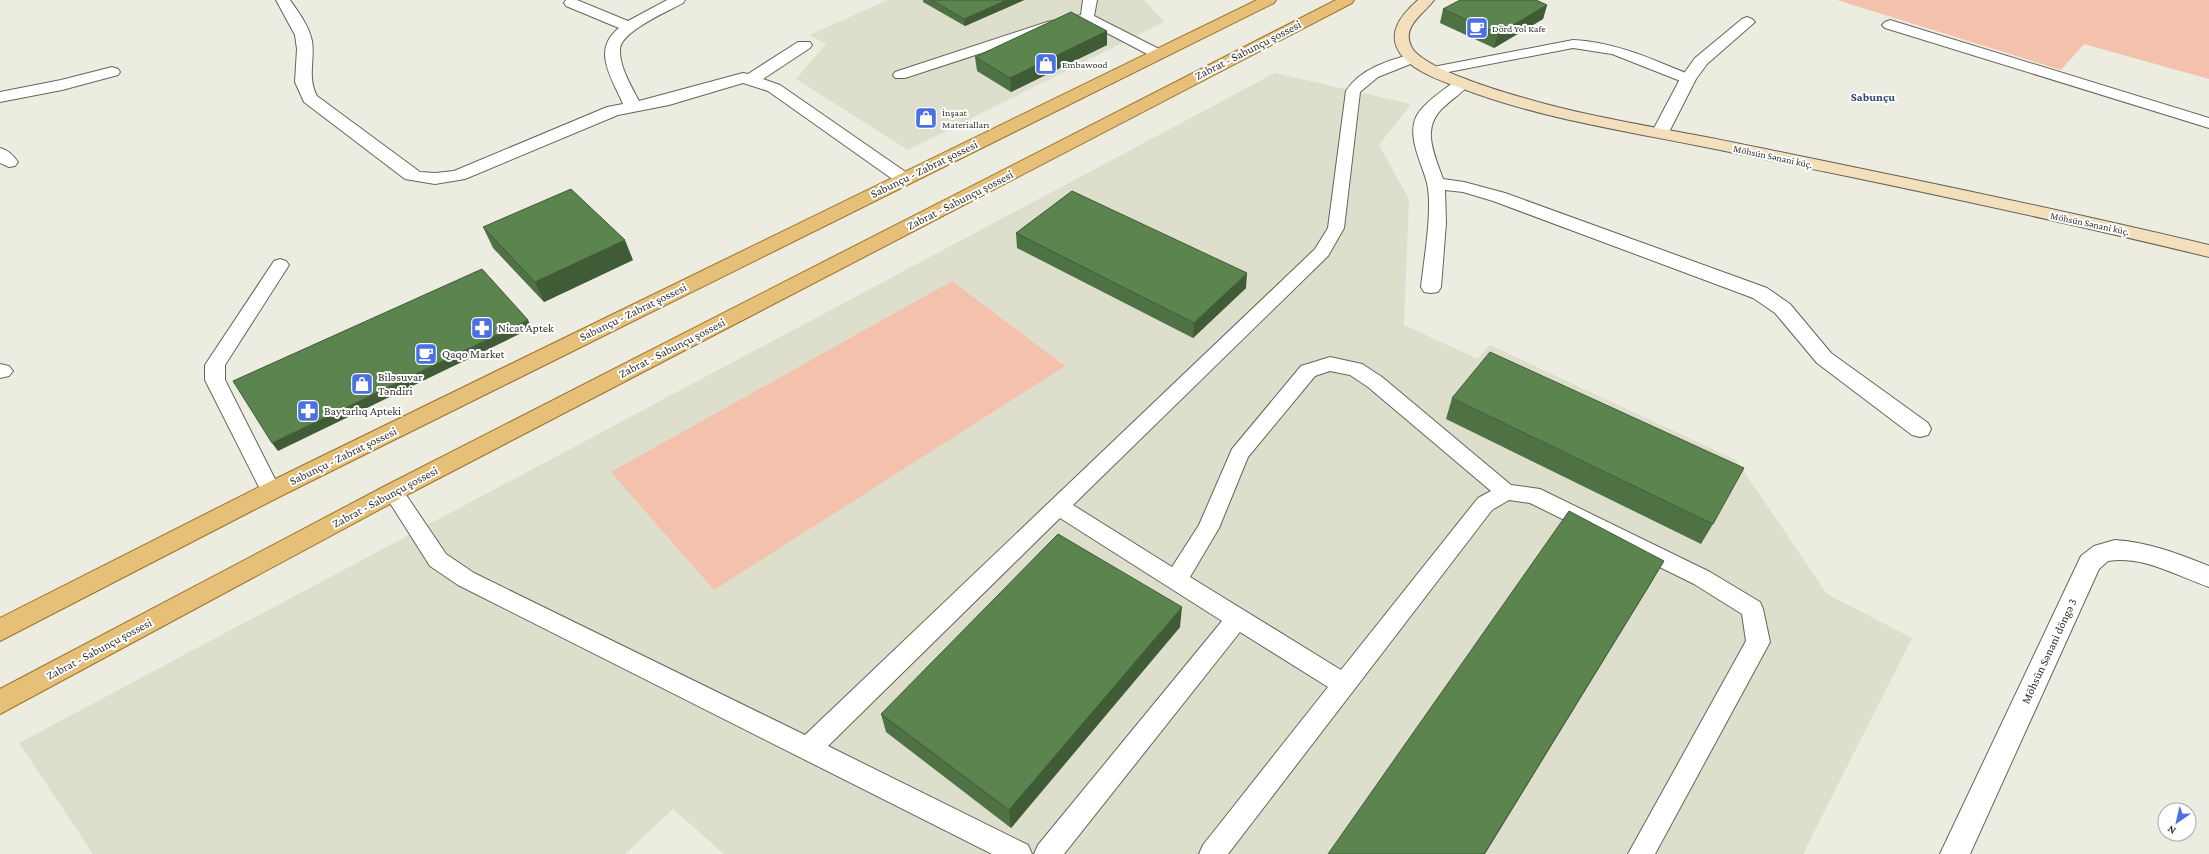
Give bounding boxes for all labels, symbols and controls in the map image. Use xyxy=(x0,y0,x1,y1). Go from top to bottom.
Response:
cafe icon: Dörd Yol Kafe xyxy=(1464,15,1490,41)
street label: Zabrat - Sabunçu şossesi xyxy=(1193,17,1303,83)
place label: Dörd Yol Kafe xyxy=(1492,23,1546,34)
shop icon: Embawood xyxy=(1033,51,1059,77)
place label: Embawood xyxy=(1062,59,1108,70)
district label: Sabunçu xyxy=(1851,90,1895,104)
shop icon: İnşaat Materialları xyxy=(913,105,939,131)
place label: İnşaat Materialları xyxy=(942,107,990,130)
street label: Sabunçu - Zabrat şossesi xyxy=(868,137,980,201)
street label: Möhsün Sənani küç. xyxy=(1732,143,1813,170)
street label: Zabrat - Sabunçu şossesi xyxy=(905,167,1015,233)
street label: Möhsün Sənani küç. xyxy=(2049,210,2130,237)
street label: Sabunçu - Zabrat şossesi xyxy=(577,280,689,344)
pharmacy icon: Nicat Aptek xyxy=(469,315,495,341)
street label: Zabrat - Sabunçu şossesi xyxy=(617,315,727,381)
place label: Nicat Aptek xyxy=(498,321,554,335)
cafe icon: Qaqo Market xyxy=(413,341,439,367)
place label: Qaqo Market xyxy=(442,347,506,361)
place label: Biləsuvar Təndiri xyxy=(378,370,423,398)
shop icon: Biləsuvar Təndiri xyxy=(349,371,375,397)
pharmacy icon: Baytarlıq Apteki xyxy=(295,398,321,424)
place label: Baytarlıq Apteki xyxy=(324,404,401,418)
street label: Sabunçu - Zabrat şossesi xyxy=(287,424,399,488)
street label: Zabrat - Sabunçu şossesi xyxy=(330,463,440,531)
street label: Möhsün Sənani döngə 3 xyxy=(2018,596,2080,706)
street label: Zabrat - Sabunçu şossesi xyxy=(44,615,154,683)
north arrow xyxy=(2157,802,2197,842)
text: N xyxy=(2165,823,2178,837)

